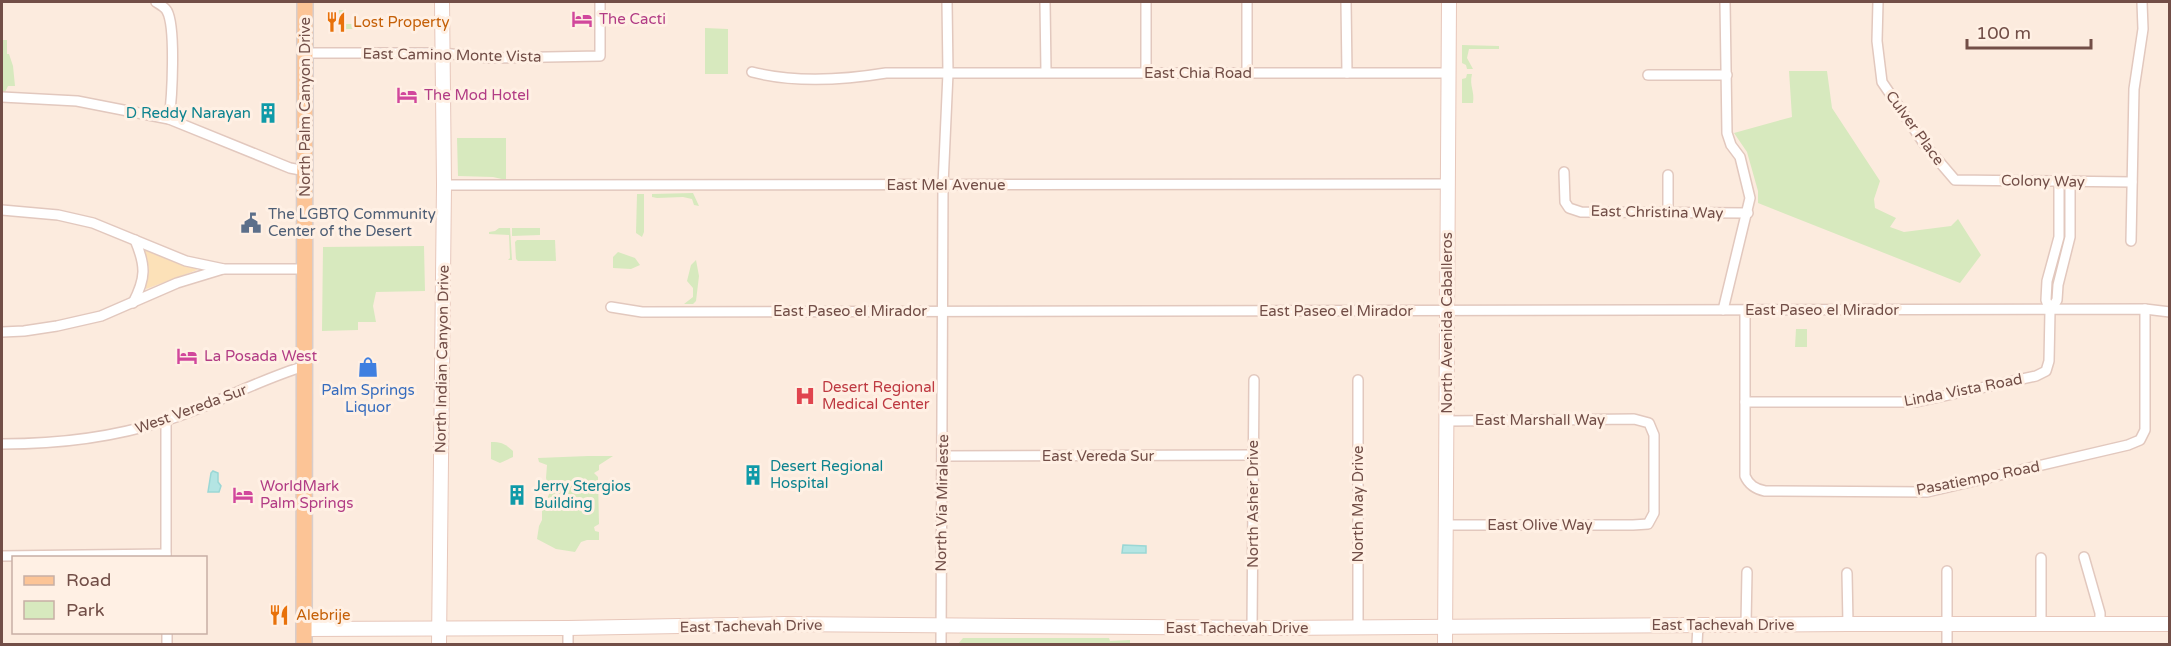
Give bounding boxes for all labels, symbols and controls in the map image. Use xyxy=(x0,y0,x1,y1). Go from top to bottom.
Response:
hotel icon: The Cacti xyxy=(570,7,594,31)
restaurant icon: Lost Property xyxy=(324,10,348,34)
place label: The Cacti xyxy=(599,10,666,28)
scale bar xyxy=(1967,12,2092,50)
place label: Lost Property xyxy=(353,13,450,31)
street label: North Palm Canyon Drive xyxy=(296,17,314,197)
text: 100 m xyxy=(1976,22,2031,44)
street label: East Camino Monte Vista xyxy=(362,44,542,66)
street label: East Chia Road xyxy=(1144,64,1252,82)
hotel icon: The Mod Hotel xyxy=(395,83,419,107)
place label: The Mod Hotel xyxy=(424,86,529,104)
street label: Culver Place xyxy=(1882,87,1948,169)
building icon: D Reddy Narayan xyxy=(256,101,280,125)
place label: D Reddy Narayan xyxy=(126,104,251,122)
street label: Colony Way xyxy=(2001,171,2085,191)
street label: East Mel Avenue xyxy=(887,176,1005,194)
street label: East Christina Way xyxy=(1591,202,1723,222)
place label: The LGBTQ Community Center of the Desert xyxy=(268,205,436,240)
public building icon: The LGBTQ Community Center of the Desert xyxy=(239,211,263,235)
street label: North Avenida Caballeros xyxy=(1438,232,1456,414)
street label: North Indian Canyon Drive xyxy=(431,265,453,453)
street label: East Paseo el Mirador xyxy=(1745,301,1899,319)
street label: East Paseo el Mirador xyxy=(773,302,927,320)
street label: East Paseo el Mirador xyxy=(1259,302,1413,320)
hotel icon: La Posada West xyxy=(175,344,199,368)
place label: La Posada West xyxy=(204,347,318,365)
shop icon: Palm Springs Liquor xyxy=(356,355,380,379)
street label: Linda Vista Road xyxy=(1902,370,2024,410)
place label: Desert Regional Medical Center xyxy=(822,378,935,413)
street label: West Vereda Sur xyxy=(133,380,250,438)
place label: Palm Springs Liquor xyxy=(321,381,415,416)
hospital icon: Desert Regional Medical Center xyxy=(793,384,817,408)
street label: East Marshall Way xyxy=(1475,411,1605,429)
street label: North Via Miraleste xyxy=(932,434,952,572)
street label: North Asher Drive xyxy=(1244,440,1262,568)
street label: North May Drive xyxy=(1349,445,1367,563)
street label: East Vereda Sur xyxy=(1042,447,1155,465)
place label: Desert Regional Hospital xyxy=(770,457,883,492)
street label: Pasatiempo Road xyxy=(1915,457,2041,499)
building icon: Desert Regional Hospital xyxy=(741,463,765,487)
place label: WorldMark Palm Springs xyxy=(260,477,353,512)
place label: Jerry Stergios Building xyxy=(534,477,631,512)
hotel icon: WorldMark Palm Springs xyxy=(231,483,255,507)
building icon: Jerry Stergios Building xyxy=(505,483,529,507)
street label: East Olive Way xyxy=(1487,516,1593,534)
legend xyxy=(12,556,207,634)
text: Road xyxy=(66,569,111,591)
text: Park xyxy=(66,599,105,621)
restaurant icon: Alebrije xyxy=(267,603,291,627)
place label: Alebrije xyxy=(296,606,351,624)
street label: East Tachevah Drive xyxy=(679,616,823,636)
street label: East Tachevah Drive xyxy=(1652,616,1794,634)
street label: East Tachevah Drive xyxy=(1166,619,1308,637)

